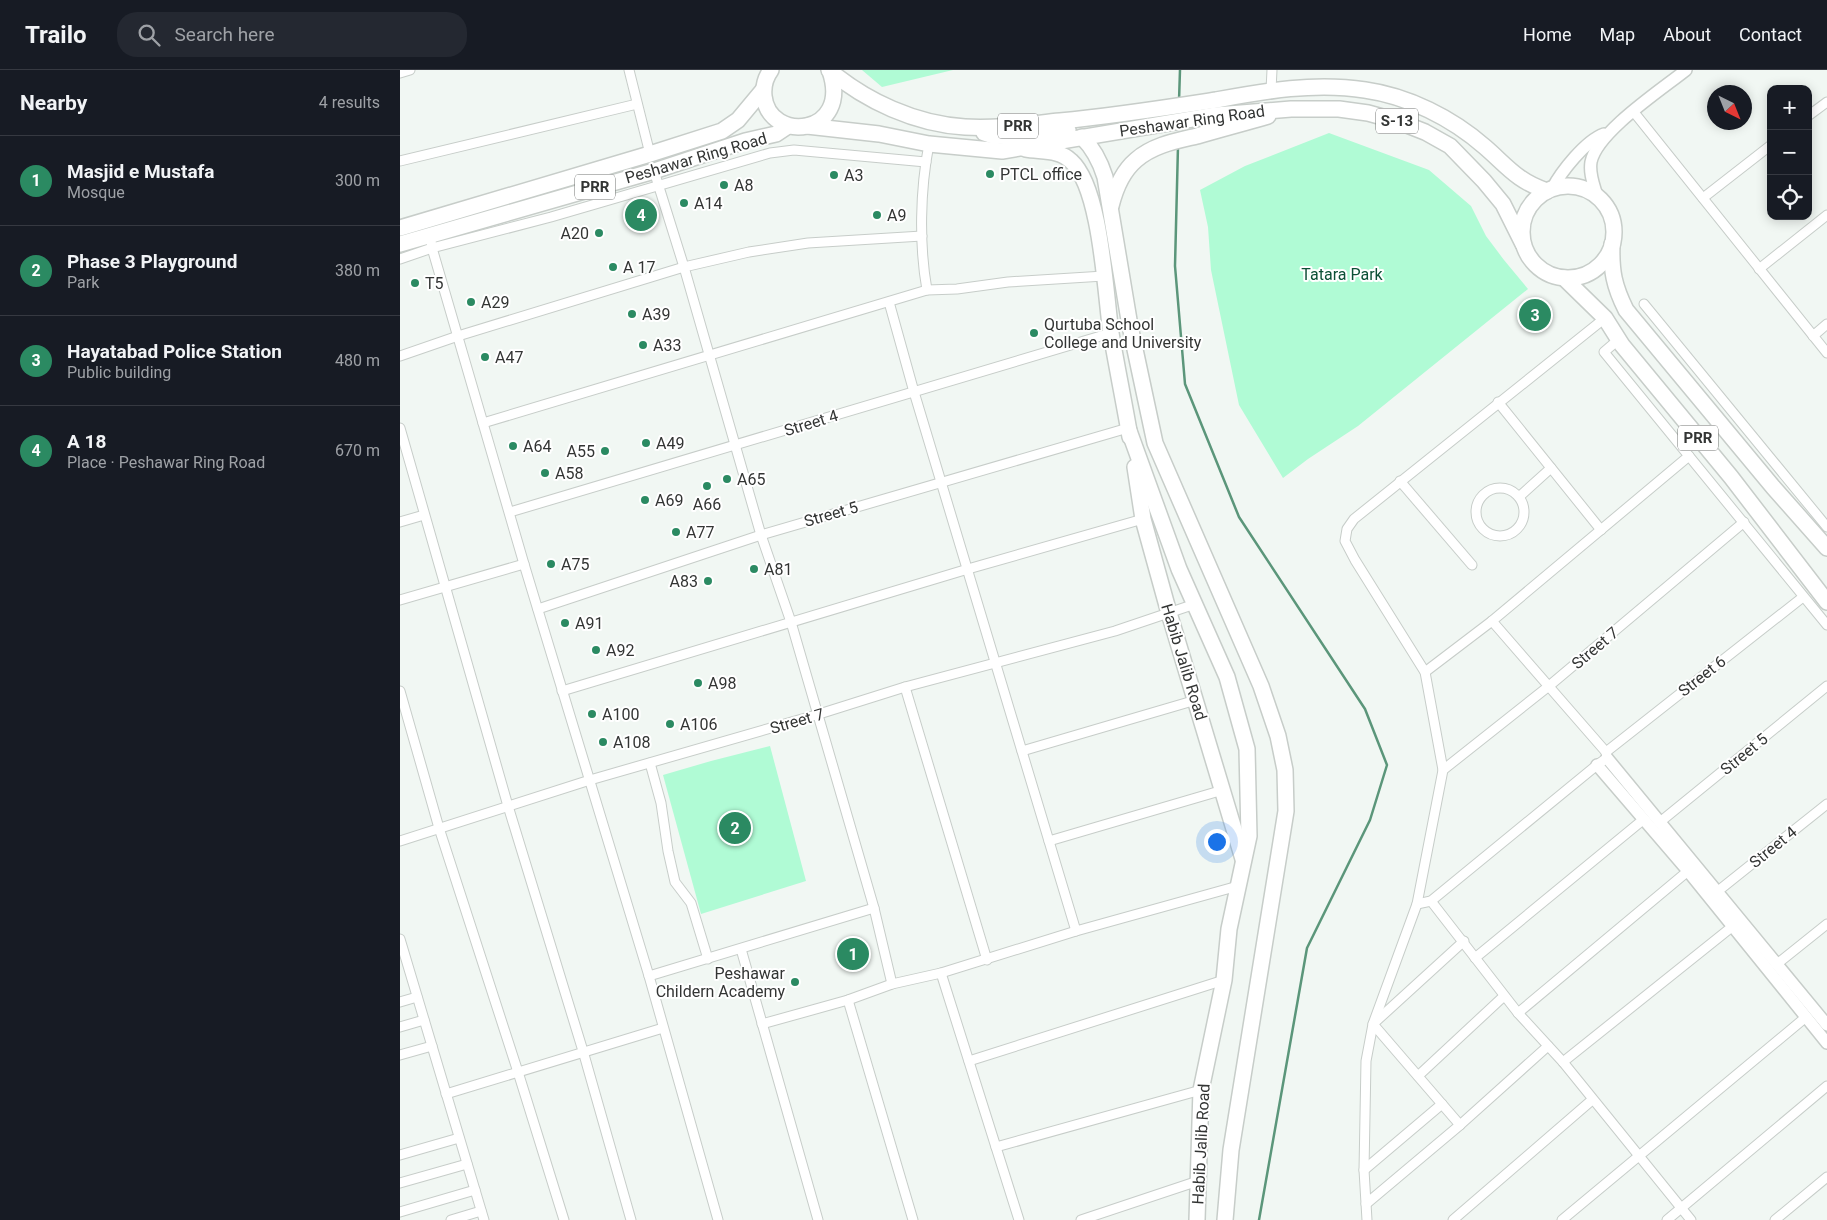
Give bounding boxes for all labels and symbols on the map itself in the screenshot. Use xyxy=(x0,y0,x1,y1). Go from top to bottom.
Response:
north arrow xyxy=(1707,85,1752,130)
street label: Peshawar Ring Road xyxy=(1118,101,1266,141)
road number: S-13 xyxy=(1376,108,1418,134)
road number: PRR xyxy=(998,114,1038,138)
street label: Peshawar Ring Road xyxy=(623,129,769,187)
place label: PTCL office xyxy=(1000,165,1082,184)
place label: A3 xyxy=(844,166,863,185)
marker: PTCL office xyxy=(984,168,996,180)
marker: A3 xyxy=(828,169,840,181)
road number: PRR xyxy=(575,174,615,200)
place label: A8 xyxy=(734,176,753,195)
marker: A8 xyxy=(718,179,730,191)
place label: A14 xyxy=(694,194,722,213)
pin: 4 xyxy=(625,196,657,234)
marker: A14 xyxy=(678,197,690,209)
place label: A9 xyxy=(887,206,906,225)
marker: A9 xyxy=(871,209,883,221)
place label: A20 xyxy=(561,224,589,243)
marker: A20 xyxy=(593,227,605,239)
place label: A 17 xyxy=(623,258,655,277)
marker: A 17 xyxy=(607,261,619,273)
park label: Tatara Park xyxy=(1301,265,1384,284)
place label: T5 xyxy=(425,274,444,293)
marker: T5 xyxy=(409,277,421,289)
place label: A29 xyxy=(481,293,509,312)
marker: A29 xyxy=(465,296,477,308)
pin: 3 xyxy=(1519,296,1551,334)
place label: A39 xyxy=(642,305,670,324)
marker: A39 xyxy=(626,308,638,320)
place label: Qurtuba School College and University xyxy=(1044,315,1202,352)
marker: Qurtuba School College and University xyxy=(1028,327,1040,339)
place label: A33 xyxy=(653,336,681,355)
marker: A33 xyxy=(637,339,649,351)
place label: A47 xyxy=(495,348,523,367)
marker: A47 xyxy=(479,351,491,363)
street label: Street 4 xyxy=(782,406,840,440)
road number: PRR xyxy=(1678,426,1718,450)
place label: A49 xyxy=(656,434,684,453)
place label: A64 xyxy=(523,437,551,456)
marker: A49 xyxy=(640,437,652,449)
marker: A64 xyxy=(507,440,519,452)
place label: A55 xyxy=(567,442,595,461)
marker: A55 xyxy=(599,445,611,457)
place label: A58 xyxy=(555,464,583,483)
marker: A58 xyxy=(539,467,551,479)
place label: A65 xyxy=(737,470,765,489)
marker: A65 xyxy=(721,473,733,485)
marker: A66 xyxy=(701,480,713,492)
place label: A69 xyxy=(655,491,683,510)
marker: A69 xyxy=(639,494,651,506)
place label: A66 xyxy=(693,495,721,514)
street label: Street 5 xyxy=(802,497,860,531)
place label: A77 xyxy=(686,523,714,542)
marker: A77 xyxy=(670,526,682,538)
place label: A75 xyxy=(561,555,589,574)
marker: A75 xyxy=(545,558,557,570)
place label: A81 xyxy=(764,560,792,579)
marker: A81 xyxy=(748,563,760,575)
place label: A83 xyxy=(670,572,698,591)
marker: A83 xyxy=(702,575,714,587)
street label: Habib Jalib Road xyxy=(1157,601,1211,723)
place label: A91 xyxy=(575,614,603,633)
marker: A91 xyxy=(559,617,571,629)
street label: Street 7 xyxy=(1568,623,1622,673)
place label: A92 xyxy=(606,641,634,660)
marker: A92 xyxy=(590,644,602,656)
street label: Street 6 xyxy=(1674,652,1730,700)
place label: A98 xyxy=(708,674,736,693)
marker: A98 xyxy=(692,677,704,689)
street label: Street 7 xyxy=(768,704,826,738)
place label: A100 xyxy=(602,705,639,724)
marker: A100 xyxy=(586,708,598,720)
place label: A106 xyxy=(680,715,717,734)
marker: A106 xyxy=(664,718,676,730)
street label: Street 5 xyxy=(1717,729,1771,779)
place label: A108 xyxy=(613,733,650,752)
marker: A108 xyxy=(597,736,609,748)
pin: 2 xyxy=(719,809,751,847)
street label: Street 4 xyxy=(1746,822,1800,872)
your location xyxy=(1204,829,1230,855)
pin: 1 xyxy=(837,935,869,973)
place label: Peshawar Childern Academy xyxy=(656,964,786,1001)
marker: Peshawar Childern Academy xyxy=(789,976,801,988)
street label: Habib Jalib Road xyxy=(1188,1083,1214,1205)

